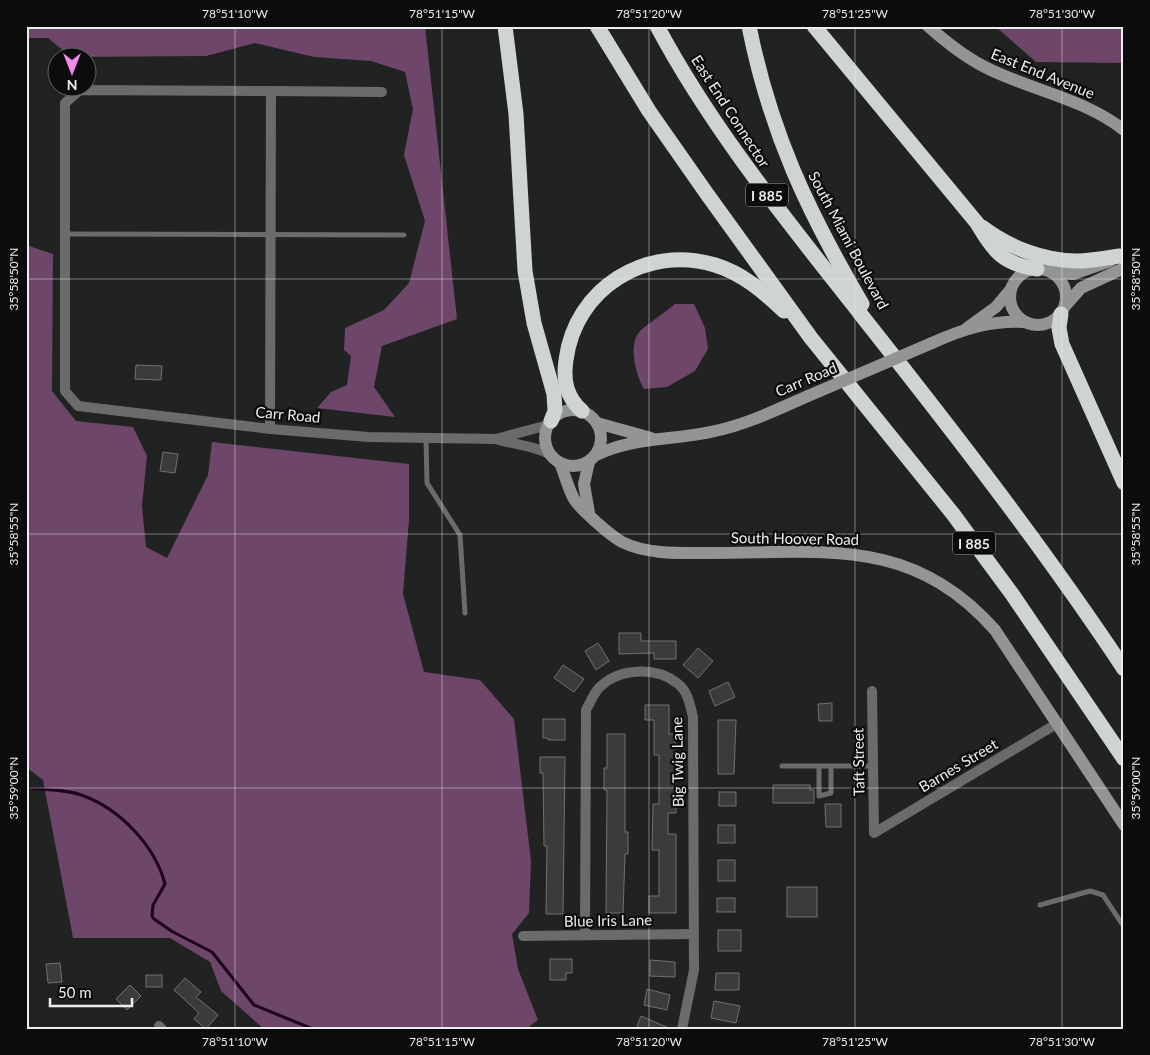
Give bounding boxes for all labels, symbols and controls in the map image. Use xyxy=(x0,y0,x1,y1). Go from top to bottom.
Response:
text: 78°51'10"W xyxy=(202,6,269,21)
text: 78°51'15"W xyxy=(409,6,476,21)
text: 78°51'20"W xyxy=(616,6,683,21)
text: 78°51'25"W xyxy=(822,6,889,21)
text: 78°51'30"W xyxy=(1029,6,1096,21)
street label: East End Avenue xyxy=(989,44,1097,102)
north arrow xyxy=(48,48,98,98)
street label: East End Connector xyxy=(688,51,774,171)
text: N xyxy=(67,77,77,94)
street label: South Miami Boulevard xyxy=(805,168,893,312)
road number: I 885 xyxy=(746,184,788,206)
text: 35°58'50"N xyxy=(6,248,21,310)
text: 35°58'50"N xyxy=(1128,248,1143,310)
street label: Carr Road xyxy=(772,358,840,400)
street label: Carr Road xyxy=(255,402,321,426)
text: 35°58'55"N xyxy=(6,503,21,565)
text: 35°58'55"N xyxy=(1128,503,1143,565)
street label: South Hoover Road xyxy=(731,528,859,548)
road number: I 885 xyxy=(953,532,995,554)
street label: Big Twig Lane xyxy=(667,717,687,807)
street label: Taft Street xyxy=(848,727,868,796)
street label: Barnes Street xyxy=(915,734,1001,796)
text: 35°59'00"N xyxy=(6,757,21,819)
text: 35°59'00"N xyxy=(1128,757,1143,819)
street label: Blue Iris Lane xyxy=(564,910,652,930)
scale bar xyxy=(50,975,132,1007)
text: 50 m xyxy=(58,983,92,1001)
text: 78°51'10"W xyxy=(202,1034,269,1049)
text: 78°51'15"W xyxy=(409,1034,476,1049)
text: 78°51'20"W xyxy=(616,1034,683,1049)
text: 78°51'25"W xyxy=(822,1034,889,1049)
text: 78°51'30"W xyxy=(1029,1034,1096,1049)

